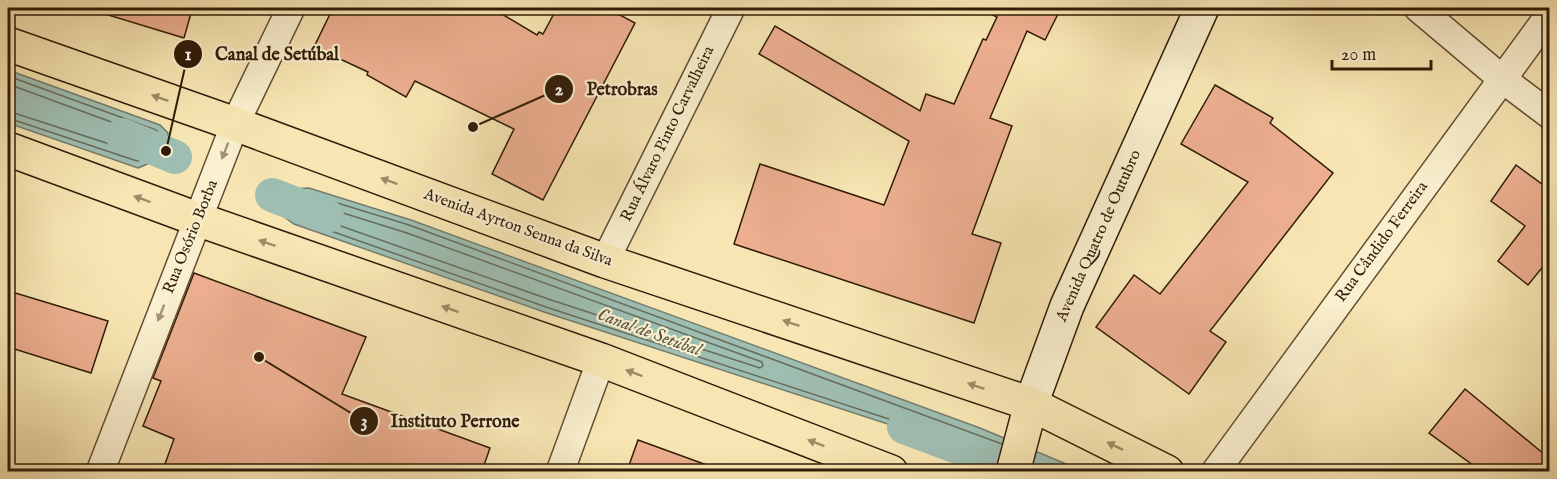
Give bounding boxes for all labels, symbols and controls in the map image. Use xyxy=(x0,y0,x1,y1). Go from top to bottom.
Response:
scale bar xyxy=(1332,33,1431,71)
callout: Canal de Setúbal xyxy=(173,36,351,72)
street label: Rua Álvaro Pinto Carvalheira xyxy=(615,42,719,225)
text: 1 xyxy=(185,44,192,67)
text: Canal de Setúbal xyxy=(215,44,340,67)
text: 20 m xyxy=(1341,44,1376,67)
callout: Petrobras xyxy=(544,71,669,107)
text: 2 xyxy=(555,79,564,102)
text: Petrobras xyxy=(586,79,658,102)
one-way arrow xyxy=(151,92,169,102)
one-way arrow xyxy=(220,143,230,161)
street label: Avenida Quatro de Outubro xyxy=(1052,147,1146,326)
one-way arrow xyxy=(380,176,398,186)
street label: Rua Osório Borba xyxy=(159,177,223,297)
street label: Rua Cândido Ferreira xyxy=(1331,178,1433,306)
street label: Avenida Ayrton Senna da Silva xyxy=(420,184,615,272)
one-way arrow xyxy=(133,194,151,203)
one-way arrow xyxy=(258,238,276,248)
one-way arrow xyxy=(441,303,459,313)
one-way arrow xyxy=(156,304,165,322)
water label: Canal de Setúbal xyxy=(594,304,705,363)
one-way arrow xyxy=(782,318,800,328)
one-way arrow xyxy=(625,368,643,378)
one-way arrow xyxy=(967,380,985,390)
callout: Instituto Perrone xyxy=(349,403,532,439)
text: 3 xyxy=(361,411,367,434)
text: Instituto Perrone xyxy=(390,411,520,434)
one-way arrow xyxy=(807,438,825,448)
one-way arrow xyxy=(1106,441,1123,450)

